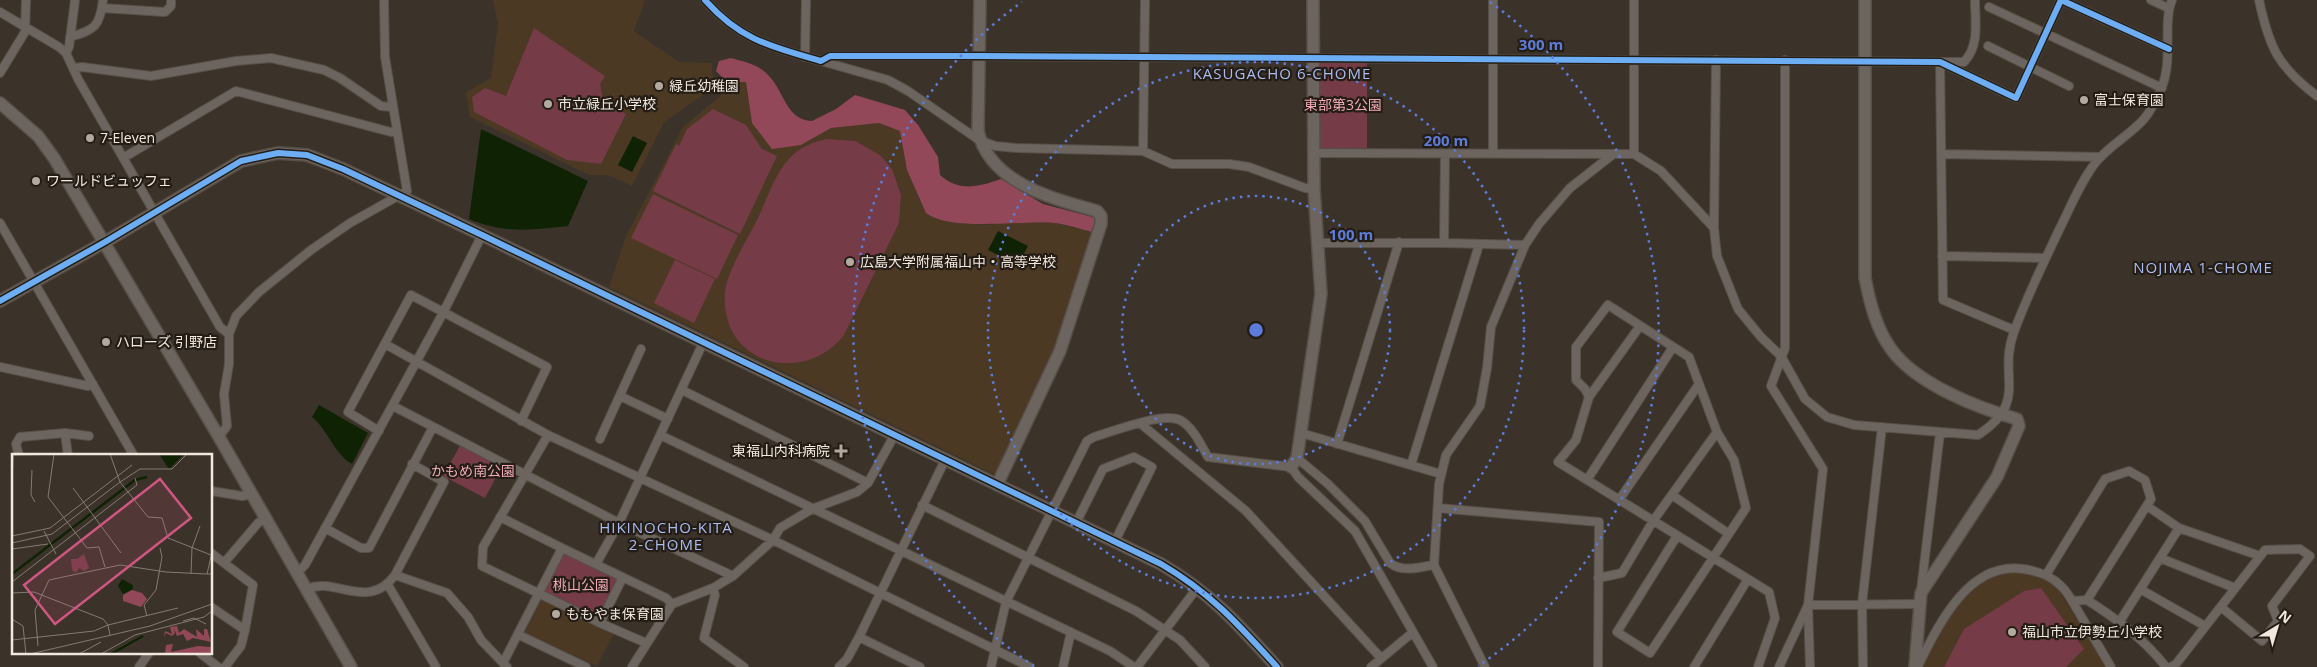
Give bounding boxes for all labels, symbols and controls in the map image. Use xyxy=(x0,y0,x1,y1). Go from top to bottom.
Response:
text: 300 m xyxy=(1519,34,1563,54)
district label: KASUGACHO 6-CHOME xyxy=(1193,63,1371,83)
place label: 緑丘幼稚園 xyxy=(669,76,739,95)
marker: 緑丘幼稚園 xyxy=(653,80,665,92)
place label: 富士保育園 xyxy=(2094,90,2164,109)
place label: 市立緑丘小学校 xyxy=(558,94,656,113)
marker: 富士保育園 xyxy=(2078,94,2090,106)
park label: 東部第3公園 xyxy=(1304,95,1382,114)
marker: 市立緑丘小学校 xyxy=(542,98,554,110)
place label: 7-Eleven xyxy=(100,128,155,147)
text: 200 m xyxy=(1424,130,1468,150)
marker: 7-Eleven xyxy=(84,132,96,144)
place label: ワールドビュッフェ xyxy=(46,171,172,190)
marker: ワールドビュッフェ xyxy=(30,175,42,187)
text: 100 m xyxy=(1329,224,1373,244)
place label: 広島大学附属福山中・高等学校 xyxy=(860,252,1056,271)
marker: 広島大学附属福山中・高等学校 xyxy=(844,256,856,268)
district label: NOJIMA 1-CHOME xyxy=(2133,257,2273,277)
centre of rings xyxy=(1247,321,1265,339)
place label: ハローズ 引野店 xyxy=(116,332,217,351)
marker: ハローズ 引野店 xyxy=(100,336,112,348)
place label: 東福山内科病院 xyxy=(732,441,830,460)
marker: 東福山内科病院 xyxy=(834,444,848,458)
inset map xyxy=(12,454,212,654)
park label: かもめ南公園 xyxy=(431,461,515,480)
district label: HIKINOCHO-KITA 2-CHOME xyxy=(599,517,733,554)
park label: 桃山公園 xyxy=(553,575,609,594)
north arrow xyxy=(2252,602,2302,652)
place label: ももやま保育園 xyxy=(566,604,664,623)
text: N xyxy=(2275,605,2296,627)
marker: ももやま保育園 xyxy=(550,608,562,620)
place label: 福山市立伊勢丘小学校 xyxy=(2022,622,2162,641)
marker: 福山市立伊勢丘小学校 xyxy=(2006,626,2018,638)

